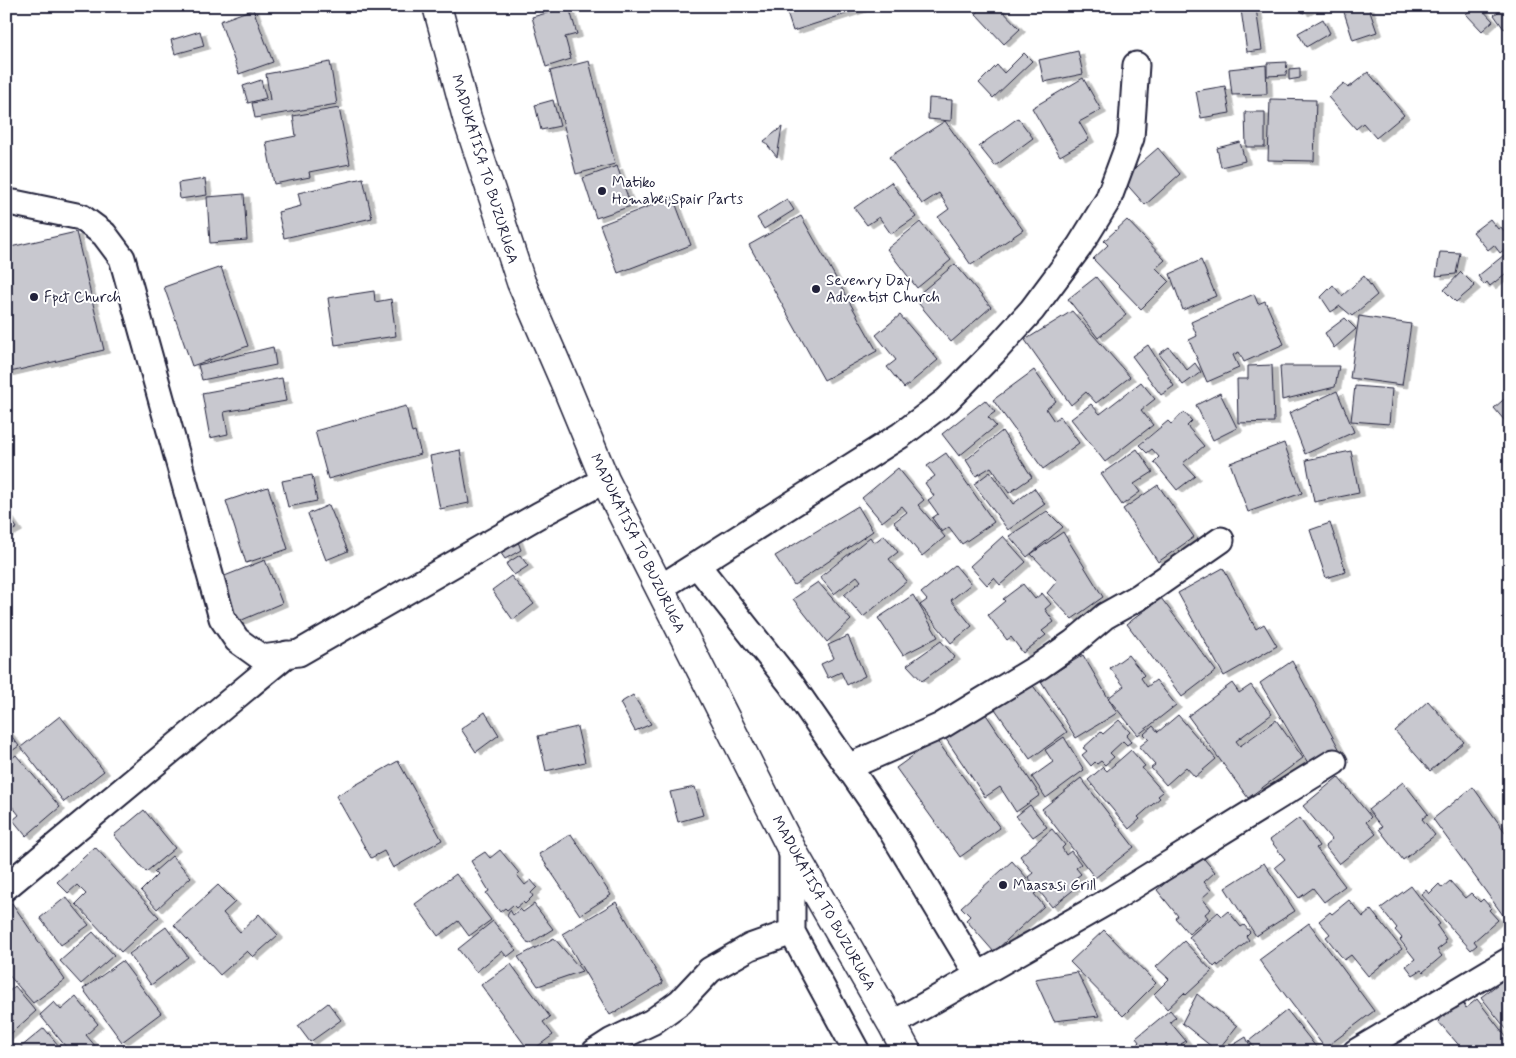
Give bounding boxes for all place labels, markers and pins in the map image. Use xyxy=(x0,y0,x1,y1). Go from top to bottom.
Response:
place label: Matiko Homabei,Spair Parts xyxy=(612,173,744,210)
marker: Matiko Homabei,Spair Parts xyxy=(596,185,608,197)
place label: Sevenry Day Adventist Church xyxy=(826,271,940,308)
marker: Sevenry Day Adventist Church xyxy=(810,283,822,295)
place label: Fpct Church xyxy=(44,288,121,308)
marker: Fpct Church xyxy=(28,291,40,303)
place label: Maasasi Grill xyxy=(1013,876,1097,896)
marker: Maasasi Grill xyxy=(997,879,1009,891)

